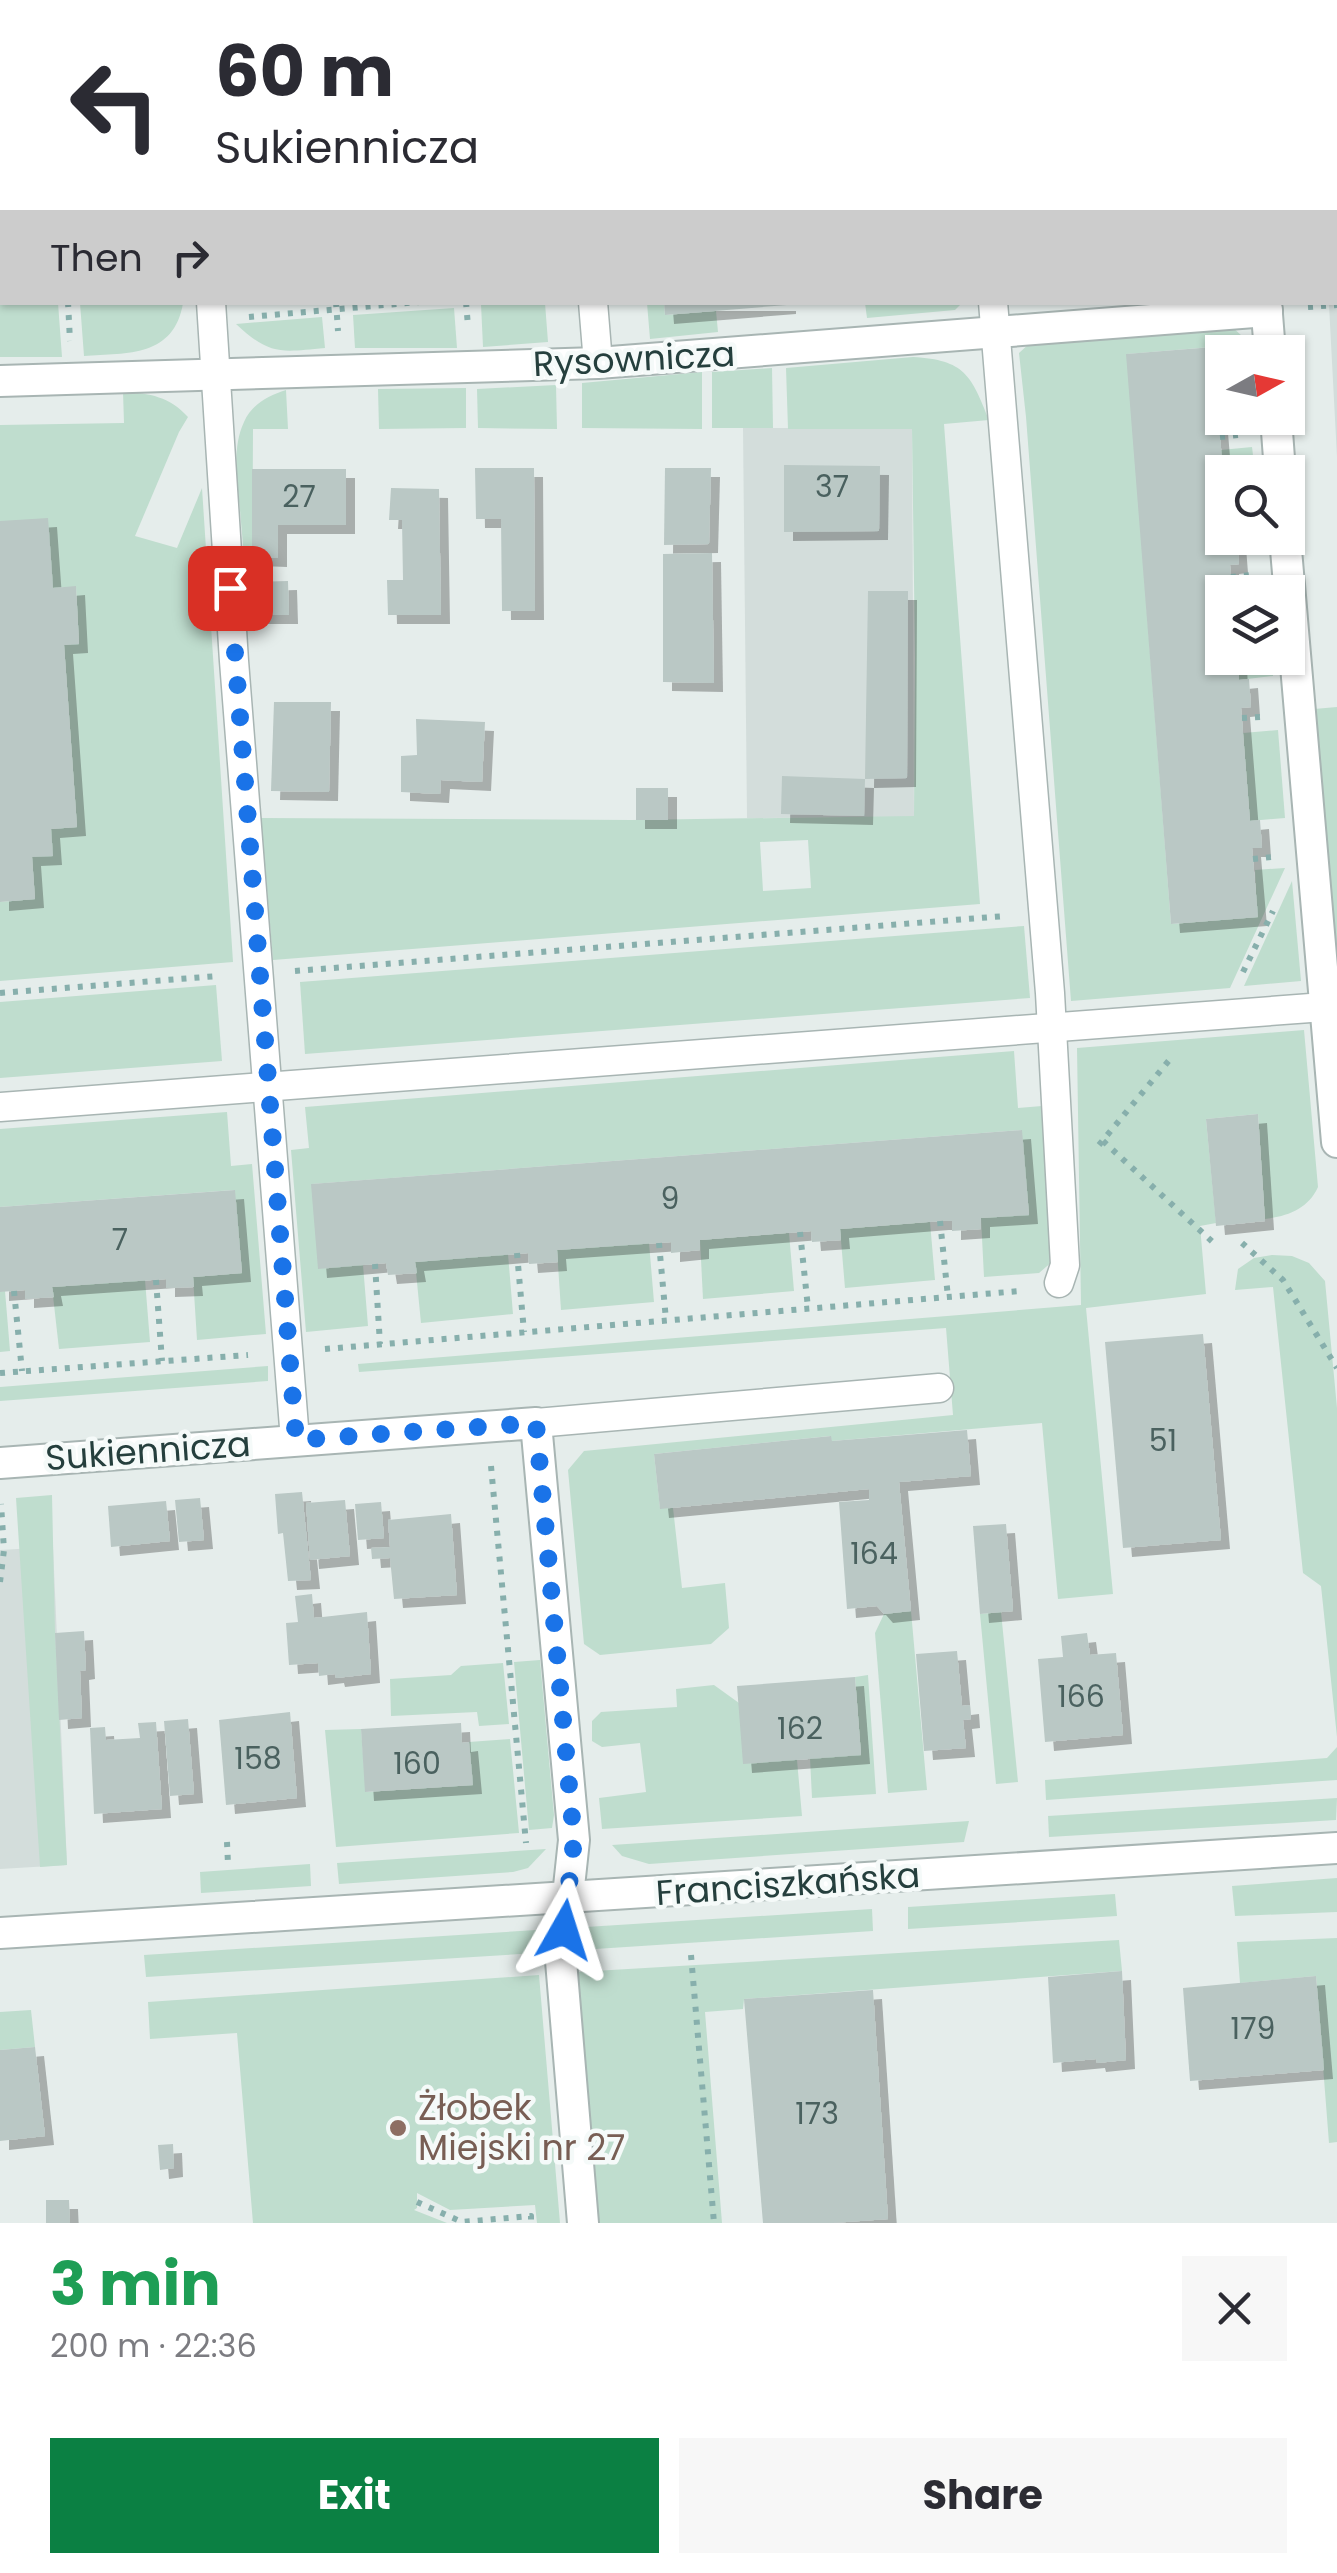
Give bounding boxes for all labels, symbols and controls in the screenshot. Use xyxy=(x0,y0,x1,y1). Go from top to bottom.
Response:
text: 60 m xyxy=(215,22,394,121)
icon: left xyxy=(50,40,180,170)
text: Sukiennicza xyxy=(215,116,479,179)
icon: right xyxy=(163,230,218,285)
text: Then xyxy=(50,231,143,284)
street label: Rysownicza xyxy=(532,329,736,388)
north arrow xyxy=(1205,335,1305,435)
map controls xyxy=(1205,335,1305,675)
button: search xyxy=(1205,455,1305,555)
house number: 37 xyxy=(815,465,849,508)
house number: 27 xyxy=(282,475,316,518)
pin xyxy=(188,546,273,631)
icon: arrive xyxy=(203,561,258,616)
button: layers xyxy=(1205,575,1305,675)
house number: 9 xyxy=(661,1177,679,1220)
house number: 7 xyxy=(112,1218,128,1261)
street label: Sukiennicza xyxy=(44,1419,252,1482)
house number: 51 xyxy=(1149,1419,1177,1462)
house number: 164 xyxy=(850,1532,898,1575)
house number: 166 xyxy=(1057,1675,1105,1718)
house number: 162 xyxy=(777,1707,823,1750)
house number: 158 xyxy=(234,1737,282,1780)
house number: 160 xyxy=(393,1742,441,1785)
street label: Franciszkańska xyxy=(654,1850,922,1917)
position arrow xyxy=(512,1878,616,1982)
house number: 179 xyxy=(1231,2007,1275,2050)
place label: Żłobek Miejski nr 27 xyxy=(418,2083,625,2172)
house number: 173 xyxy=(795,2092,839,2135)
marker: Żłobek Miejski nr 27 xyxy=(387,2117,409,2139)
text: 3 min xyxy=(50,2242,221,2326)
button: close xyxy=(1182,2256,1287,2361)
text: 200 m · 22:36 xyxy=(50,2323,257,2368)
button: Exit xyxy=(50,2438,659,2553)
button: Share xyxy=(679,2438,1287,2553)

